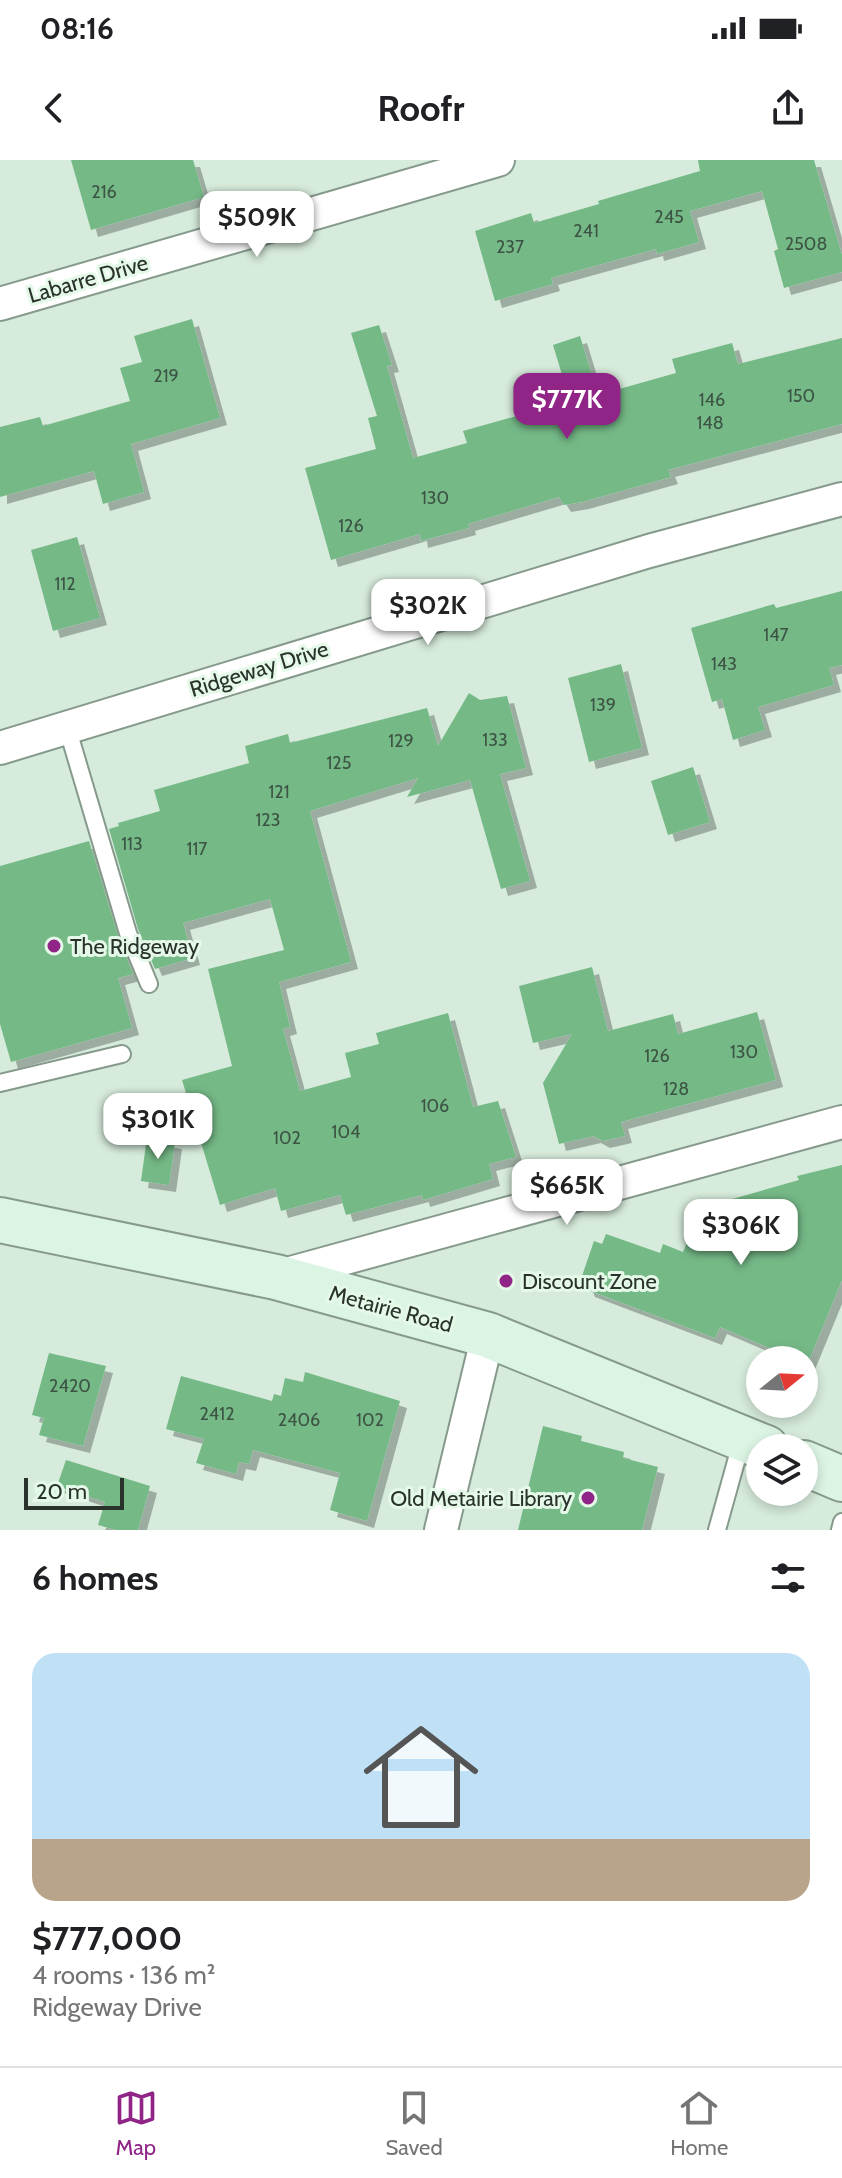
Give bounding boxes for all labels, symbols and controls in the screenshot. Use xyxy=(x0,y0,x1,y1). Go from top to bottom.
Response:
text: 08:16 xyxy=(40,10,114,47)
icon: back xyxy=(32,86,76,130)
text: Roofr xyxy=(378,86,464,130)
icon: share xyxy=(766,86,810,130)
house number: 216 xyxy=(91,181,117,203)
pin: $509K xyxy=(201,191,313,259)
text: $509K xyxy=(218,201,296,233)
house number: 245 xyxy=(654,206,684,228)
house number: 241 xyxy=(573,220,599,242)
house number: 2508 xyxy=(785,233,827,255)
house number: 237 xyxy=(496,236,524,258)
street label: Labarre Drive xyxy=(25,249,151,309)
house number: 219 xyxy=(153,365,179,387)
pin: $777K xyxy=(511,373,623,441)
text: $777K xyxy=(531,383,603,415)
house number: 150 xyxy=(787,385,815,407)
house number: 146 xyxy=(699,389,725,411)
house number: 148 xyxy=(696,412,724,434)
house number: 130 xyxy=(421,487,449,509)
house number: 126 xyxy=(338,515,364,537)
house number: 112 xyxy=(54,573,76,595)
pin: $302K xyxy=(372,579,484,647)
text: $302K xyxy=(389,589,467,621)
house number: 147 xyxy=(763,624,789,646)
street label: Ridgeway Drive xyxy=(186,635,332,703)
house number: 143 xyxy=(711,653,737,675)
house number: 139 xyxy=(590,694,616,716)
house number: 133 xyxy=(482,729,508,751)
house number: 129 xyxy=(388,730,414,752)
house number: 125 xyxy=(326,752,352,774)
house number: 121 xyxy=(268,781,290,803)
house number: 123 xyxy=(255,809,281,831)
house number: 113 xyxy=(121,833,143,855)
house number: 117 xyxy=(187,838,207,860)
place label: The Ridgeway xyxy=(70,933,199,960)
marker: The Ridgeway xyxy=(45,937,63,955)
house number: 130 xyxy=(730,1041,758,1063)
house number: 126 xyxy=(644,1045,670,1067)
house number: 128 xyxy=(663,1078,689,1100)
pin: $301K xyxy=(102,1093,214,1161)
house number: 106 xyxy=(421,1095,449,1117)
text: $301K xyxy=(121,1103,195,1135)
house number: 104 xyxy=(332,1121,360,1143)
house number: 102 xyxy=(273,1127,301,1149)
pin: $665K xyxy=(511,1159,623,1227)
text: $665K xyxy=(530,1169,604,1201)
pin: $306K xyxy=(685,1199,797,1267)
text: $306K xyxy=(702,1209,780,1241)
place label: Discount Zone xyxy=(522,1268,657,1295)
marker: Discount Zone xyxy=(497,1272,515,1290)
street label: Metairie Road xyxy=(326,1280,456,1338)
north arrow xyxy=(746,1346,818,1418)
map controls xyxy=(746,1346,818,1506)
house number: 2420 xyxy=(49,1375,91,1397)
house number: 2412 xyxy=(199,1403,235,1425)
house number: 2406 xyxy=(278,1409,320,1431)
house number: 102 xyxy=(356,1409,384,1431)
button: layers xyxy=(746,1434,818,1506)
scale bar xyxy=(24,1474,124,1510)
text: 20 m xyxy=(36,1478,87,1505)
place label: Old Metairie Library xyxy=(390,1485,572,1512)
marker: Old Metairie Library xyxy=(579,1489,597,1507)
icon: filters xyxy=(766,1556,810,1600)
text: 6 homes xyxy=(32,1557,158,1599)
icon: home xyxy=(349,1705,493,1849)
text: $777,000 xyxy=(32,1917,182,1959)
text: 4 rooms · 136 m² xyxy=(32,1959,215,1991)
text: Ridgeway Drive xyxy=(32,1991,202,2023)
tab: Map xyxy=(114,2086,158,2161)
tab: Saved xyxy=(385,2086,443,2161)
tab: Home xyxy=(670,2086,728,2161)

